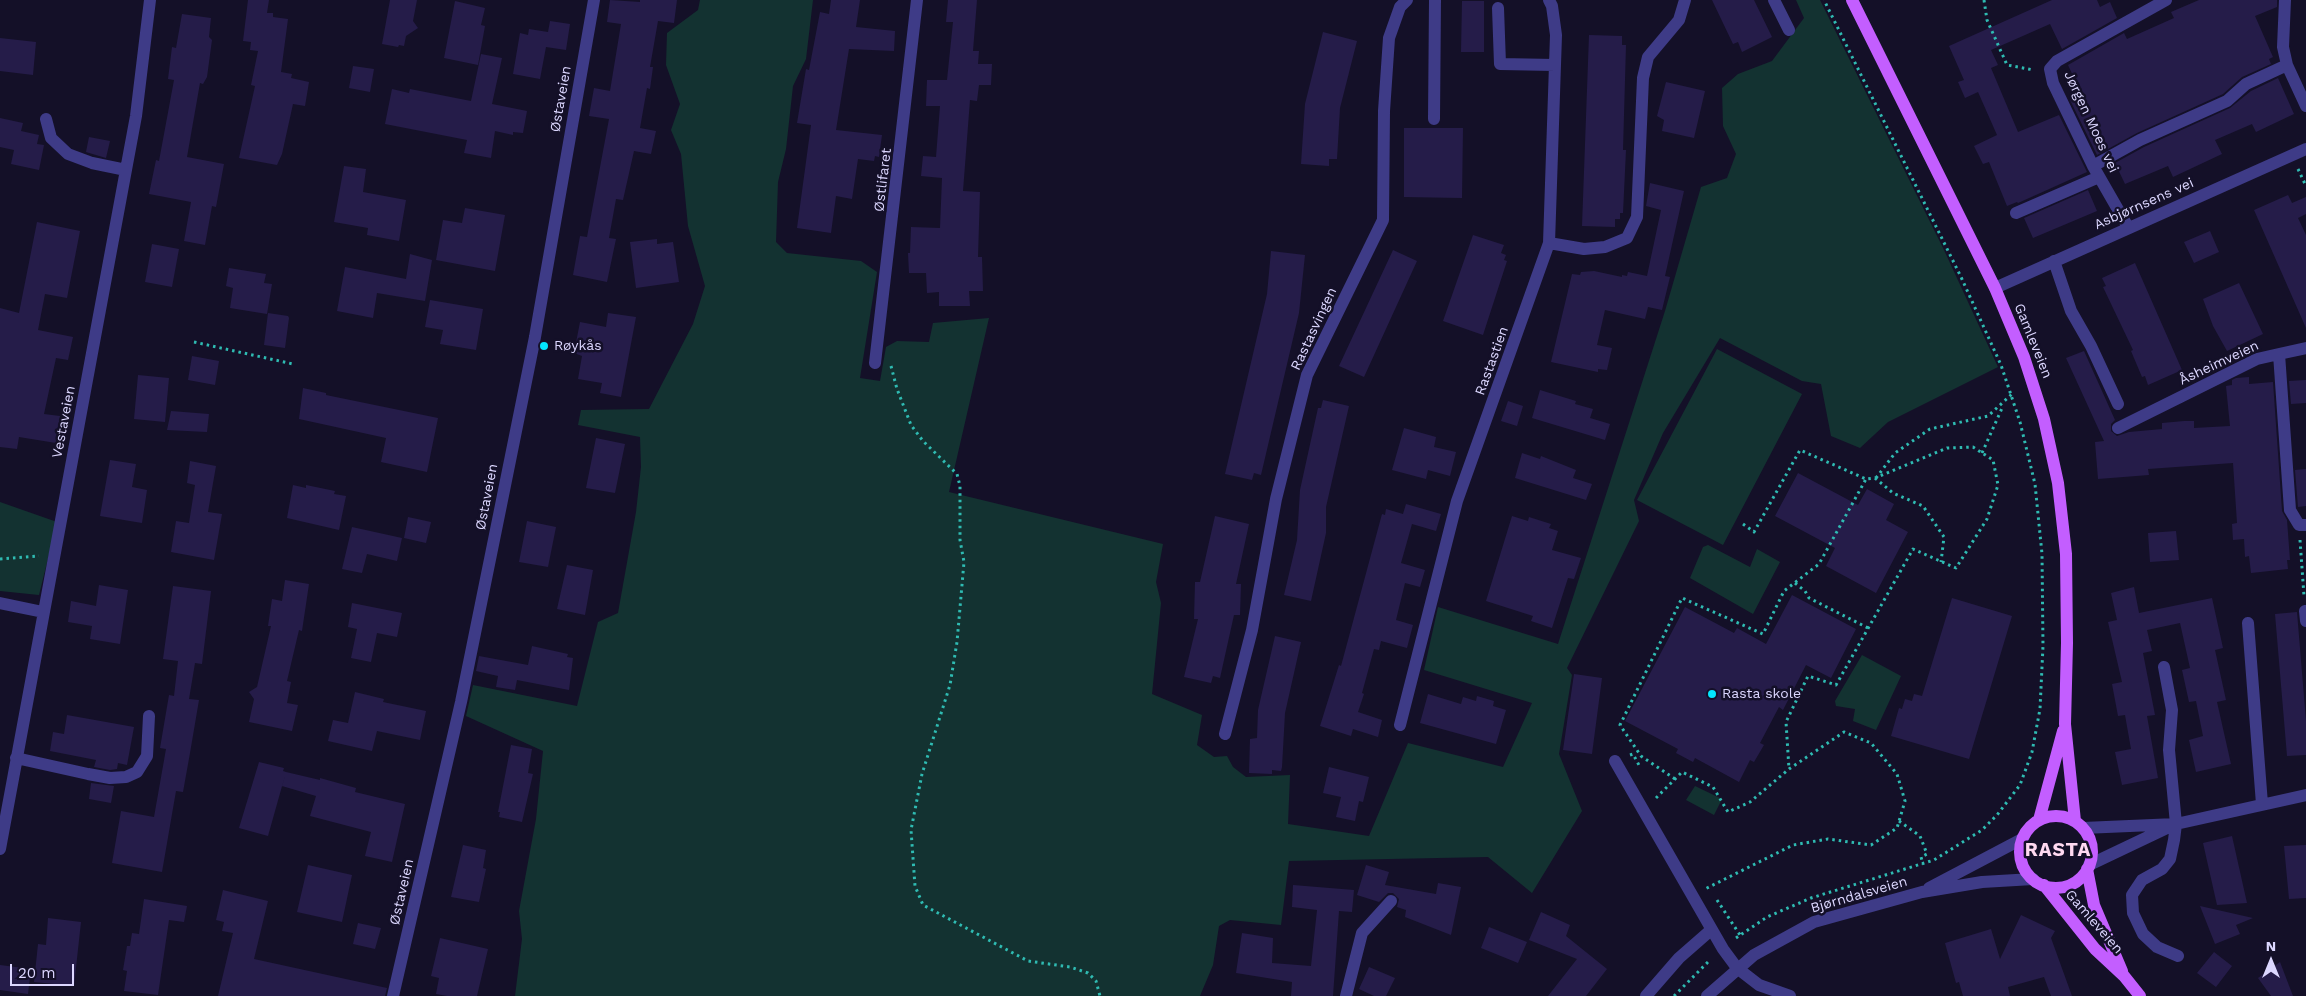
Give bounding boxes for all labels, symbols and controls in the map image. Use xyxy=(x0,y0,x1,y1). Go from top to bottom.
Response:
street label: Østaveien xyxy=(547,64,575,134)
street label: Jørgen Moes vei xyxy=(2060,69,2122,175)
street label: Østlifaret xyxy=(871,147,895,213)
street label: Asbjørnsens vei xyxy=(2092,175,2196,233)
street label: Rastasvingen xyxy=(1287,285,1341,373)
street label: Gamleveien xyxy=(2010,301,2056,381)
street label: Rastastien xyxy=(1472,324,1512,398)
street label: Åsheimveien xyxy=(2176,337,2262,389)
place label: Røykås xyxy=(554,338,602,354)
marker: Røykås xyxy=(538,340,550,352)
street label: Vestaveien xyxy=(49,384,79,460)
street label: Østaveien xyxy=(472,462,502,532)
place label: Rasta skole xyxy=(1722,686,1801,702)
marker: Rasta skole xyxy=(1706,688,1718,700)
district label: RASTA xyxy=(2024,839,2092,861)
street label: Østaveien xyxy=(386,857,418,927)
street label: Bjørndalsveien xyxy=(1809,873,1909,917)
street label: Gamleveien xyxy=(2062,887,2126,957)
north arrow xyxy=(2246,936,2296,986)
text: N xyxy=(2266,938,2276,954)
scale bar xyxy=(12,954,76,986)
text: 20 m xyxy=(18,964,56,982)

